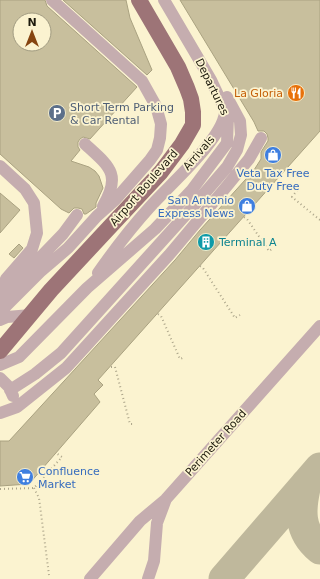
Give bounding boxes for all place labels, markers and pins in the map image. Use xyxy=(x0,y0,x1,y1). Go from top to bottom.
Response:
restaurant icon: La Gloria xyxy=(286,83,306,103)
place label: La Gloria xyxy=(234,87,283,100)
place label: Short Term Parking & Car Rental xyxy=(70,101,174,127)
parking icon: Short Term Parking & Car Rental xyxy=(47,103,67,123)
shop icon: Veta Tax Free Duty Free xyxy=(263,145,283,165)
place label: Veta Tax Free Duty Free xyxy=(237,167,310,193)
place label: San Antonio Express News xyxy=(158,194,234,220)
shop icon: San Antonio Express News xyxy=(237,196,257,216)
building icon: Terminal A xyxy=(196,232,216,252)
place label: Terminal A xyxy=(218,236,277,249)
place label: Confluence Market xyxy=(38,465,100,491)
supermarket icon: Confluence Market xyxy=(15,467,35,487)

